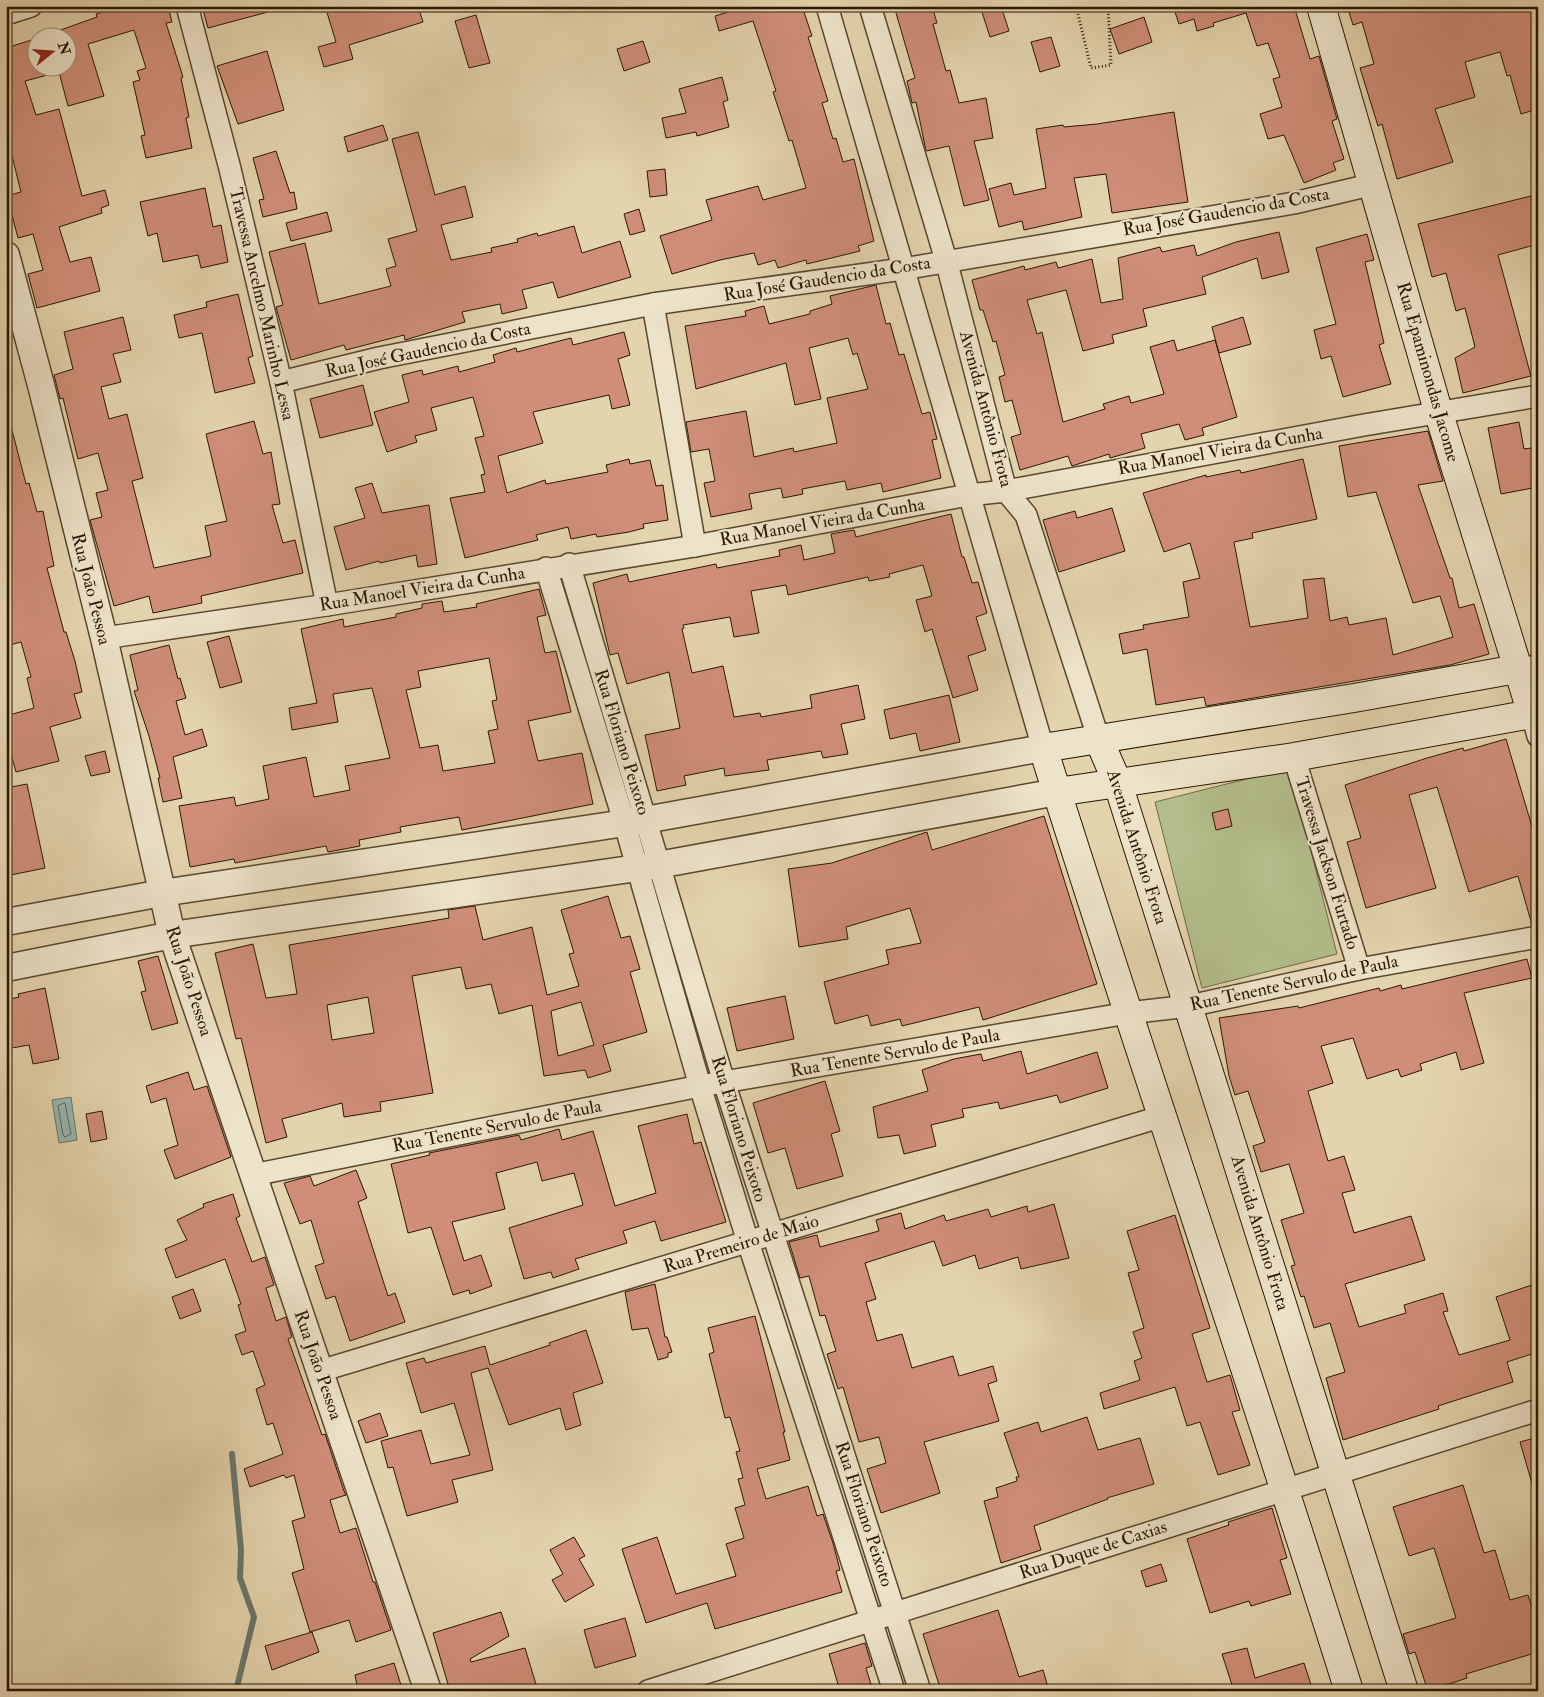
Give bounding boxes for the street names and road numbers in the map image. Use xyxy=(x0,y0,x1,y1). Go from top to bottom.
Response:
street label: Rua José Gaudencio da Costa xyxy=(1121,182,1332,242)
street label: Travessa Ancelmo Marinho Lessa xyxy=(224,185,300,423)
street label: Rua José Gaudencio da Costa xyxy=(722,251,933,307)
street label: Rua Epaminondas Jacome xyxy=(1391,279,1465,465)
street label: Rua José Gaudencio da Costa xyxy=(323,317,533,383)
street label: Avenida Antônio Frota xyxy=(954,327,1018,490)
street label: Rua Manoel Vieira da Cunha xyxy=(1116,422,1325,480)
street label: Rua Manoel Vieira da Cunha xyxy=(718,493,927,551)
street label: Rua João Pessoa xyxy=(66,531,116,648)
street label: Rua Manoel Vieira da Cunha xyxy=(318,561,527,617)
street label: Rua Floriano Peixoto xyxy=(589,666,655,818)
street label: Avenida Antônio Frota xyxy=(1101,766,1173,928)
street label: Travessa Jackson Furtado xyxy=(1290,774,1364,952)
street label: Rua João Pessoa xyxy=(160,923,218,1040)
street label: Rua Tenente Servulo de Paula xyxy=(1188,950,1401,1016)
street label: Rua Tenente Servulo de Paula xyxy=(788,1023,1002,1083)
street label: Rua Floriano Peixoto xyxy=(706,1053,772,1205)
street label: Rua Tenente Servulo de Paula xyxy=(391,1094,604,1158)
street label: Avenida Antônio Frota xyxy=(1225,1152,1295,1314)
street label: Rua Premeiro de Maio xyxy=(661,1209,822,1279)
street label: Rua João Pessoa xyxy=(288,1307,348,1424)
street label: Rua Floriano Peixoto xyxy=(830,1438,898,1590)
street label: Rua Duque de Caxias xyxy=(1016,1515,1170,1585)

